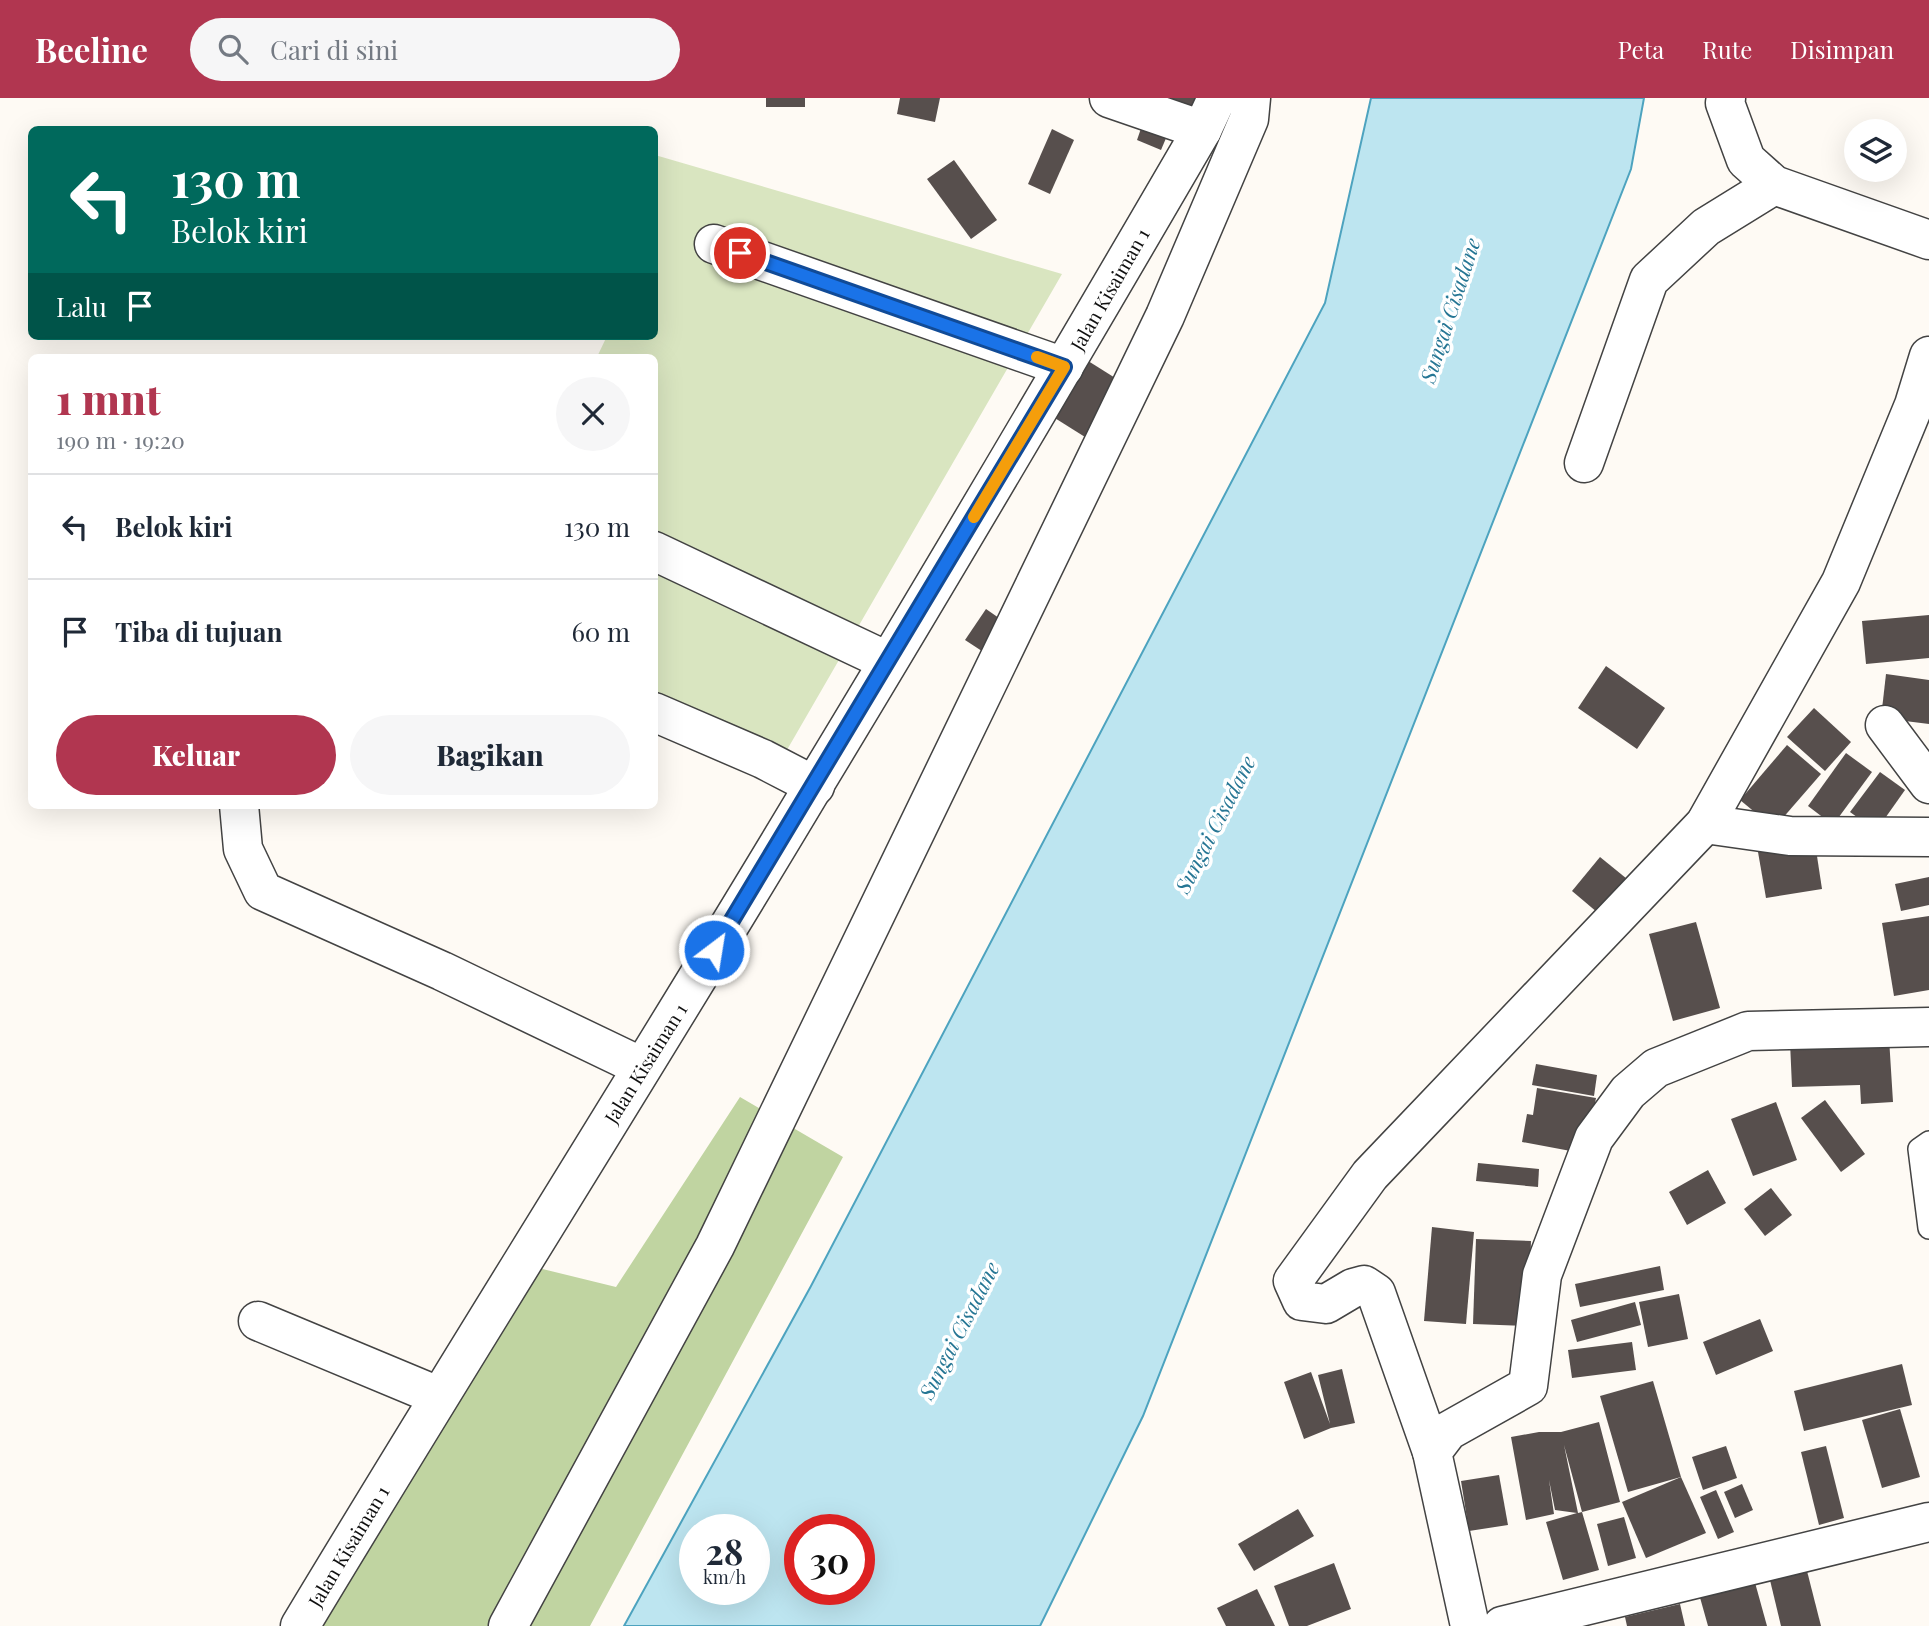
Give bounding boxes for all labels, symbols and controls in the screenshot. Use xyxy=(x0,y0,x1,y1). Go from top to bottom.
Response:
search box xyxy=(190,18,680,81)
text: Beeline xyxy=(35,27,148,71)
icon: search xyxy=(214,30,252,68)
text: Cari di sini xyxy=(270,32,398,67)
text: Peta xyxy=(1618,33,1664,65)
text: Rute xyxy=(1702,33,1752,65)
text: Disimpan xyxy=(1790,33,1894,65)
map controls xyxy=(1844,119,1907,182)
button: layers xyxy=(1844,119,1907,182)
text: 130 m xyxy=(171,145,301,210)
icon: left xyxy=(56,154,147,245)
text: Belok kiri xyxy=(171,208,308,251)
pin xyxy=(710,223,770,283)
street label: Jalan Kisaiman 1 xyxy=(1063,223,1155,356)
icon: arrive xyxy=(721,234,759,272)
water label: Sungai Cisadane xyxy=(1412,234,1486,387)
icon: arrive xyxy=(121,287,159,325)
text: Lalu xyxy=(56,289,107,324)
text: 1 mnt xyxy=(56,370,161,426)
button: close xyxy=(556,377,630,451)
text: 190 m · 19:20 xyxy=(56,424,185,455)
icon: left xyxy=(56,508,94,546)
text: Belok kiri xyxy=(115,509,232,544)
text: 130 m xyxy=(564,509,630,544)
icon: arrive xyxy=(56,613,94,651)
text: Tiba di tujuan xyxy=(115,614,283,649)
text: 60 m xyxy=(571,614,630,649)
button: Keluar xyxy=(56,715,336,795)
button: Bagikan xyxy=(350,715,630,795)
water label: Sungai Cisadane xyxy=(1167,750,1261,898)
position arrow xyxy=(677,913,751,987)
street label: Jalan Kisaiman 1 xyxy=(597,998,692,1129)
water label: Sungai Cisadane xyxy=(911,1256,1005,1404)
street label: Jalan Kisaiman 1 xyxy=(301,1481,394,1612)
speed limit sign: 30 xyxy=(784,1514,875,1605)
text: 28 xyxy=(706,1527,743,1574)
text: km/h xyxy=(703,1565,746,1589)

